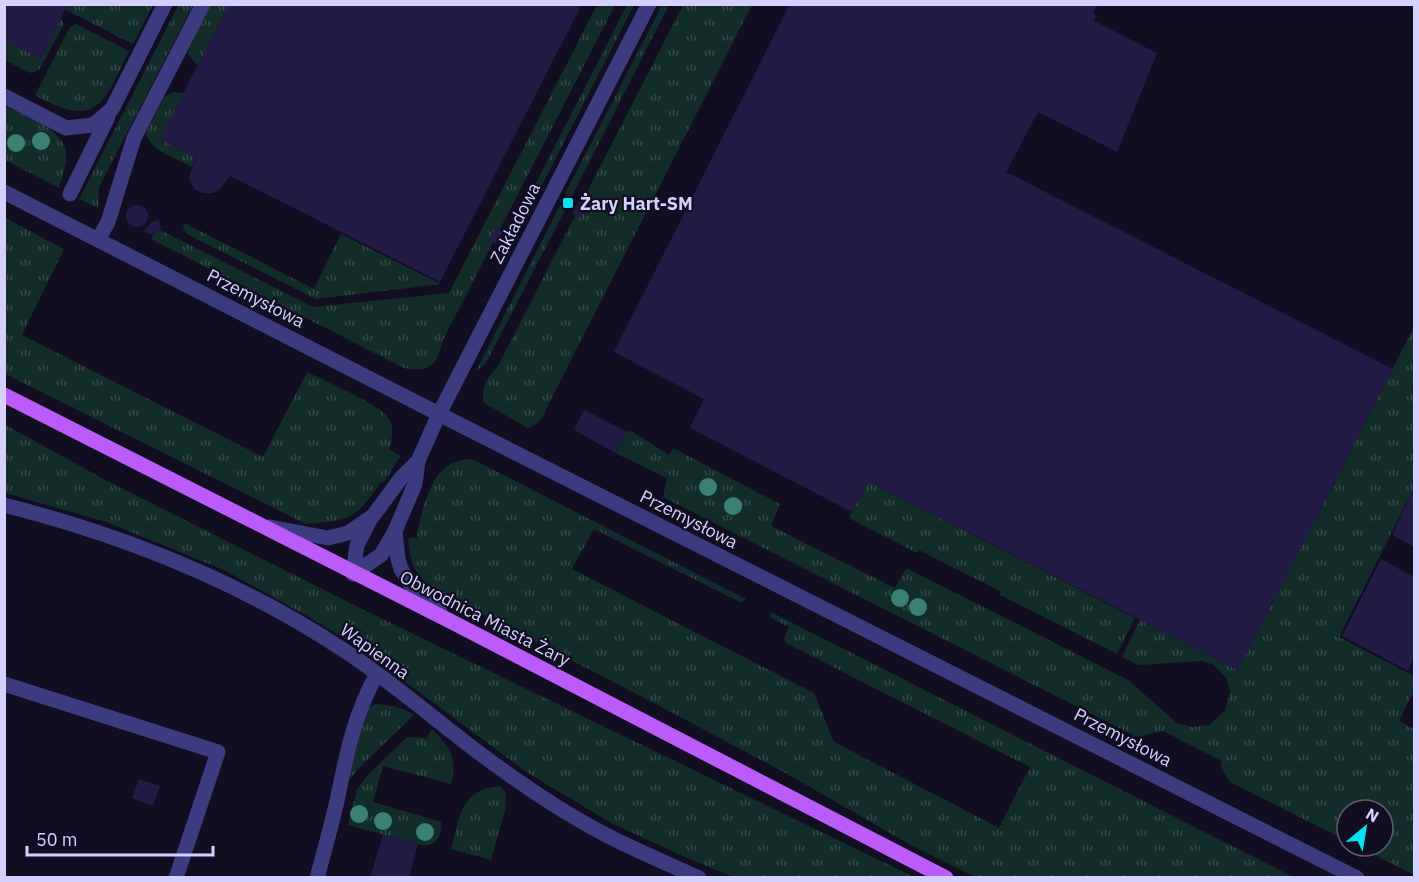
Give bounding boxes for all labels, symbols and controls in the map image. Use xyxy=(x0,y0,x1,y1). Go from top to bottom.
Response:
street label: Zakładowa xyxy=(485,178,545,267)
place label: Żary Hart-SM xyxy=(580,192,693,215)
marker: Żary Hart-SM xyxy=(561,196,575,210)
street label: Przemysłowa xyxy=(203,263,309,333)
street label: Przemysłowa xyxy=(636,484,742,554)
street label: Obwodnica Miasta Żary xyxy=(396,565,574,671)
street label: Wapienna xyxy=(336,618,415,684)
street label: Przemysłowa xyxy=(1070,702,1176,772)
north arrow xyxy=(1335,798,1395,858)
text: N xyxy=(1362,803,1383,827)
scale bar xyxy=(27,819,213,857)
text: 50 m xyxy=(36,828,78,851)

